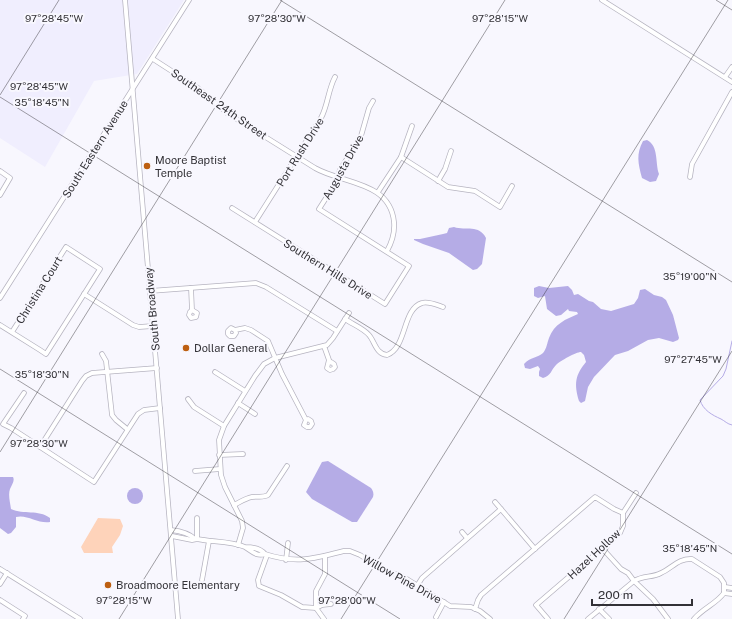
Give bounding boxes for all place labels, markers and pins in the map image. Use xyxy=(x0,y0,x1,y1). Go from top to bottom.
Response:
place label: Moore Baptist Temple xyxy=(155,154,227,179)
marker: Moore Baptist Temple xyxy=(142,161,152,171)
place label: Dollar General xyxy=(194,342,268,354)
marker: Dollar General xyxy=(181,343,191,353)
place label: Broadmoore Elementary xyxy=(116,579,240,591)
marker: Broadmoore Elementary xyxy=(103,580,113,590)

